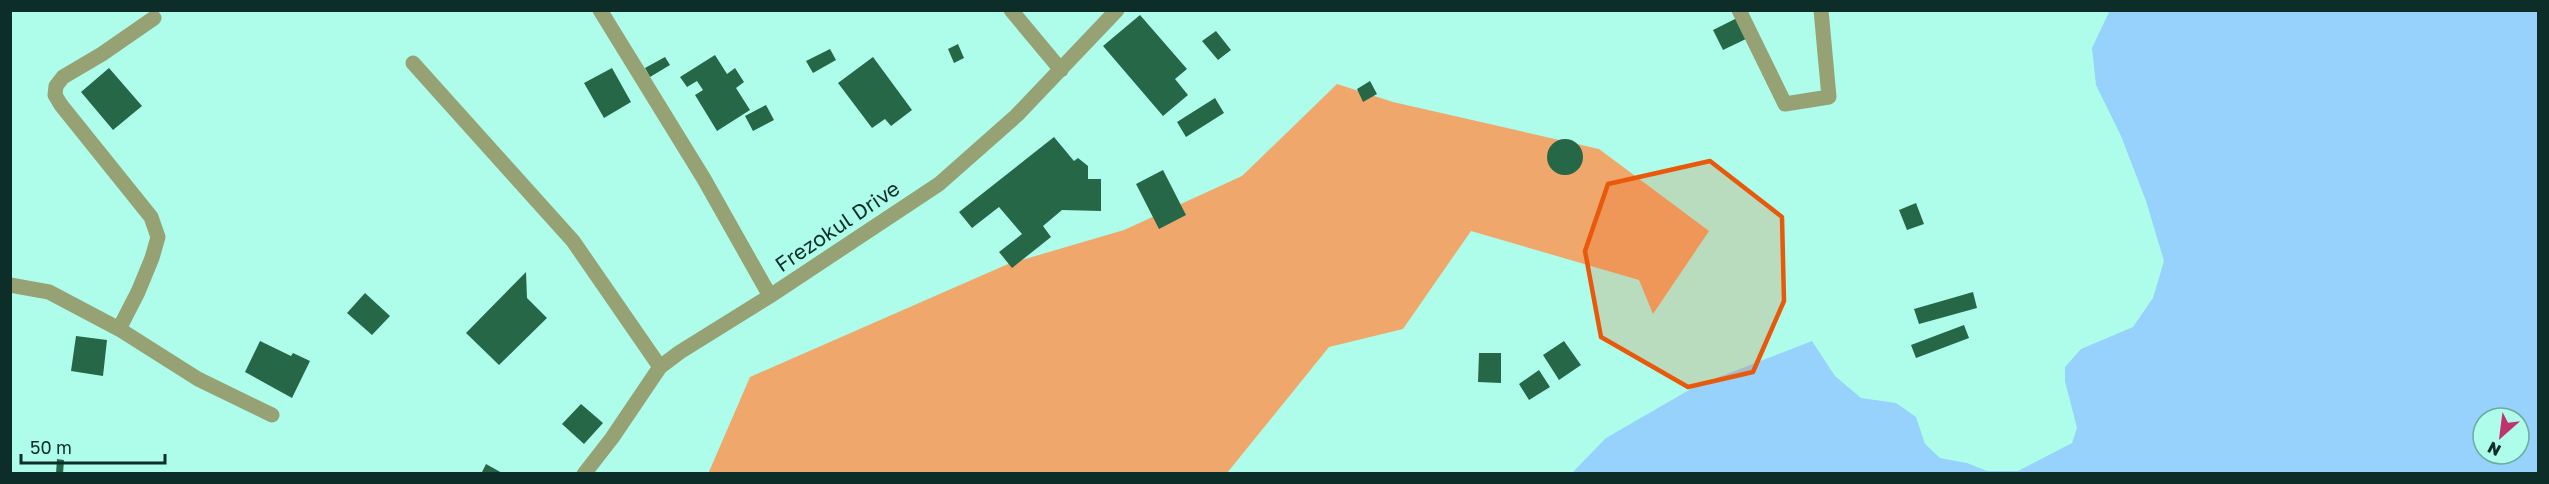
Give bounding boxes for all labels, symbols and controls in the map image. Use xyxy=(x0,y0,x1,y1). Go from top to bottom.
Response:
street label: Frezokul Drive xyxy=(770,175,904,277)
north arrow xyxy=(2471,406,2531,466)
scale bar xyxy=(21,427,165,465)
text: 50 m xyxy=(30,436,72,458)
text: N xyxy=(2484,438,2504,461)

